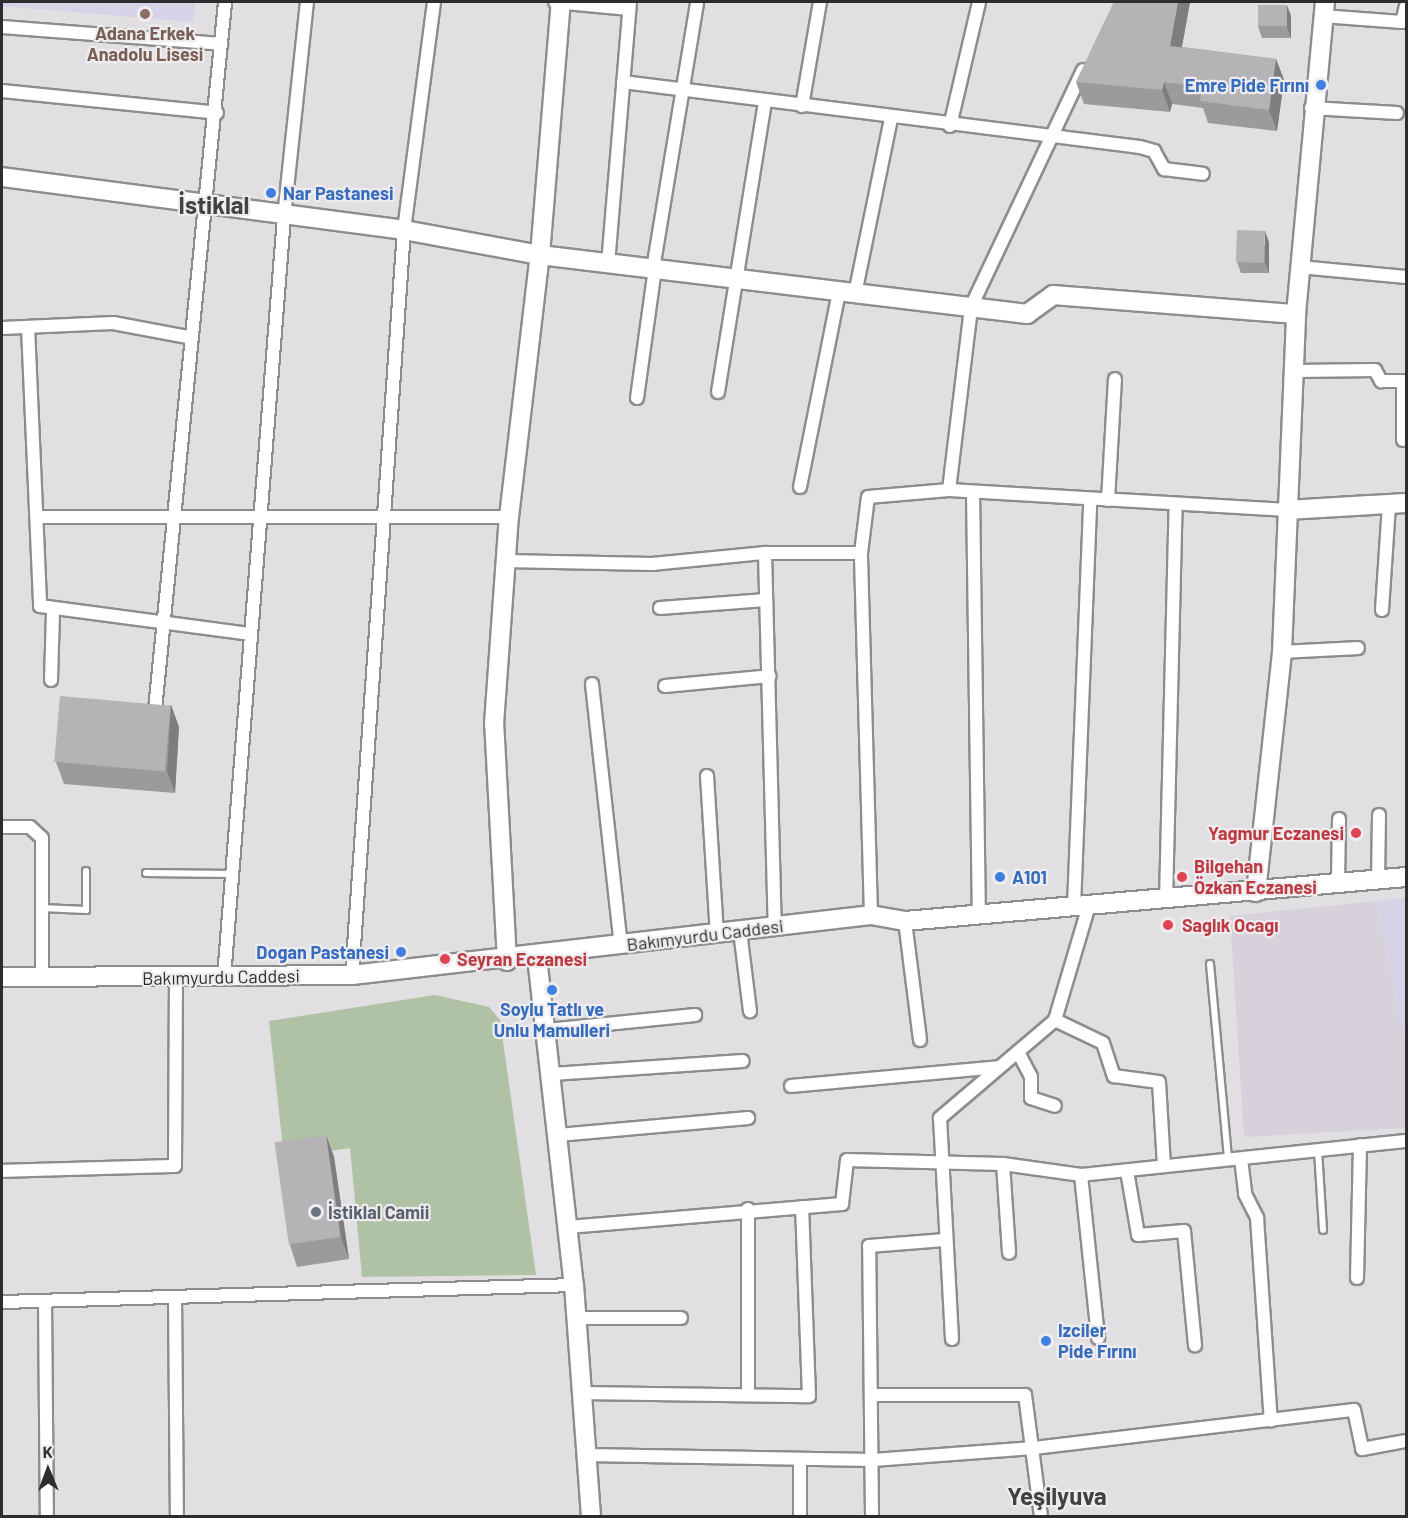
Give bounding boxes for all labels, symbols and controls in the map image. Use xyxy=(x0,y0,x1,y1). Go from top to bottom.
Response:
marker: Adana Erkek Anadolu Lisesi xyxy=(138,7,152,21)
place label: Adana Erkek Anadolu Lisesi xyxy=(87,23,203,66)
place label: Emre Pide Fırını xyxy=(1185,74,1309,96)
marker: Emre Pide Fırını xyxy=(1314,78,1328,92)
place label: Nar Pastanesi xyxy=(283,182,394,204)
marker: Nar Pastanesi xyxy=(264,186,278,200)
district label: İstiklal xyxy=(179,191,249,219)
place label: Yagmur Eczanesi xyxy=(1208,822,1344,844)
marker: Yagmur Eczanesi xyxy=(1349,826,1363,840)
place label: Bilgehan Özkan Eczanesi xyxy=(1194,856,1317,898)
place label: A101 xyxy=(1012,866,1047,888)
marker: A101 xyxy=(993,870,1007,884)
marker: Bilgehan Özkan Eczanesi xyxy=(1175,870,1189,884)
place label: Saglık Ocagı xyxy=(1182,914,1279,936)
street label: Bakımyurdu Caddesi xyxy=(625,915,785,955)
marker: Saglık Ocagı xyxy=(1159,916,1177,934)
place label: Dogan Pastanesi xyxy=(256,941,389,963)
marker: Dogan Pastanesi xyxy=(394,945,408,959)
place label: Seyran Eczanesi xyxy=(457,948,587,970)
marker: Seyran Eczanesi xyxy=(438,952,452,966)
street label: Bakımyurdu Caddesi xyxy=(142,965,300,989)
marker: Soylu Tatlı ve Unlu Mamulleri xyxy=(545,983,559,997)
place label: Soylu Tatlı ve Unlu Mamulleri xyxy=(494,999,610,1042)
place label: İstiklal Camii xyxy=(328,1201,429,1223)
marker: İstiklal Camii xyxy=(309,1205,323,1219)
place label: Izciler Pide Fırını xyxy=(1058,1320,1137,1362)
marker: Izciler Pide Fırını xyxy=(1039,1334,1053,1348)
north arrow xyxy=(18,1440,78,1500)
text: K xyxy=(42,1442,53,1461)
district label: Yeşilyuva xyxy=(1007,1482,1107,1510)

